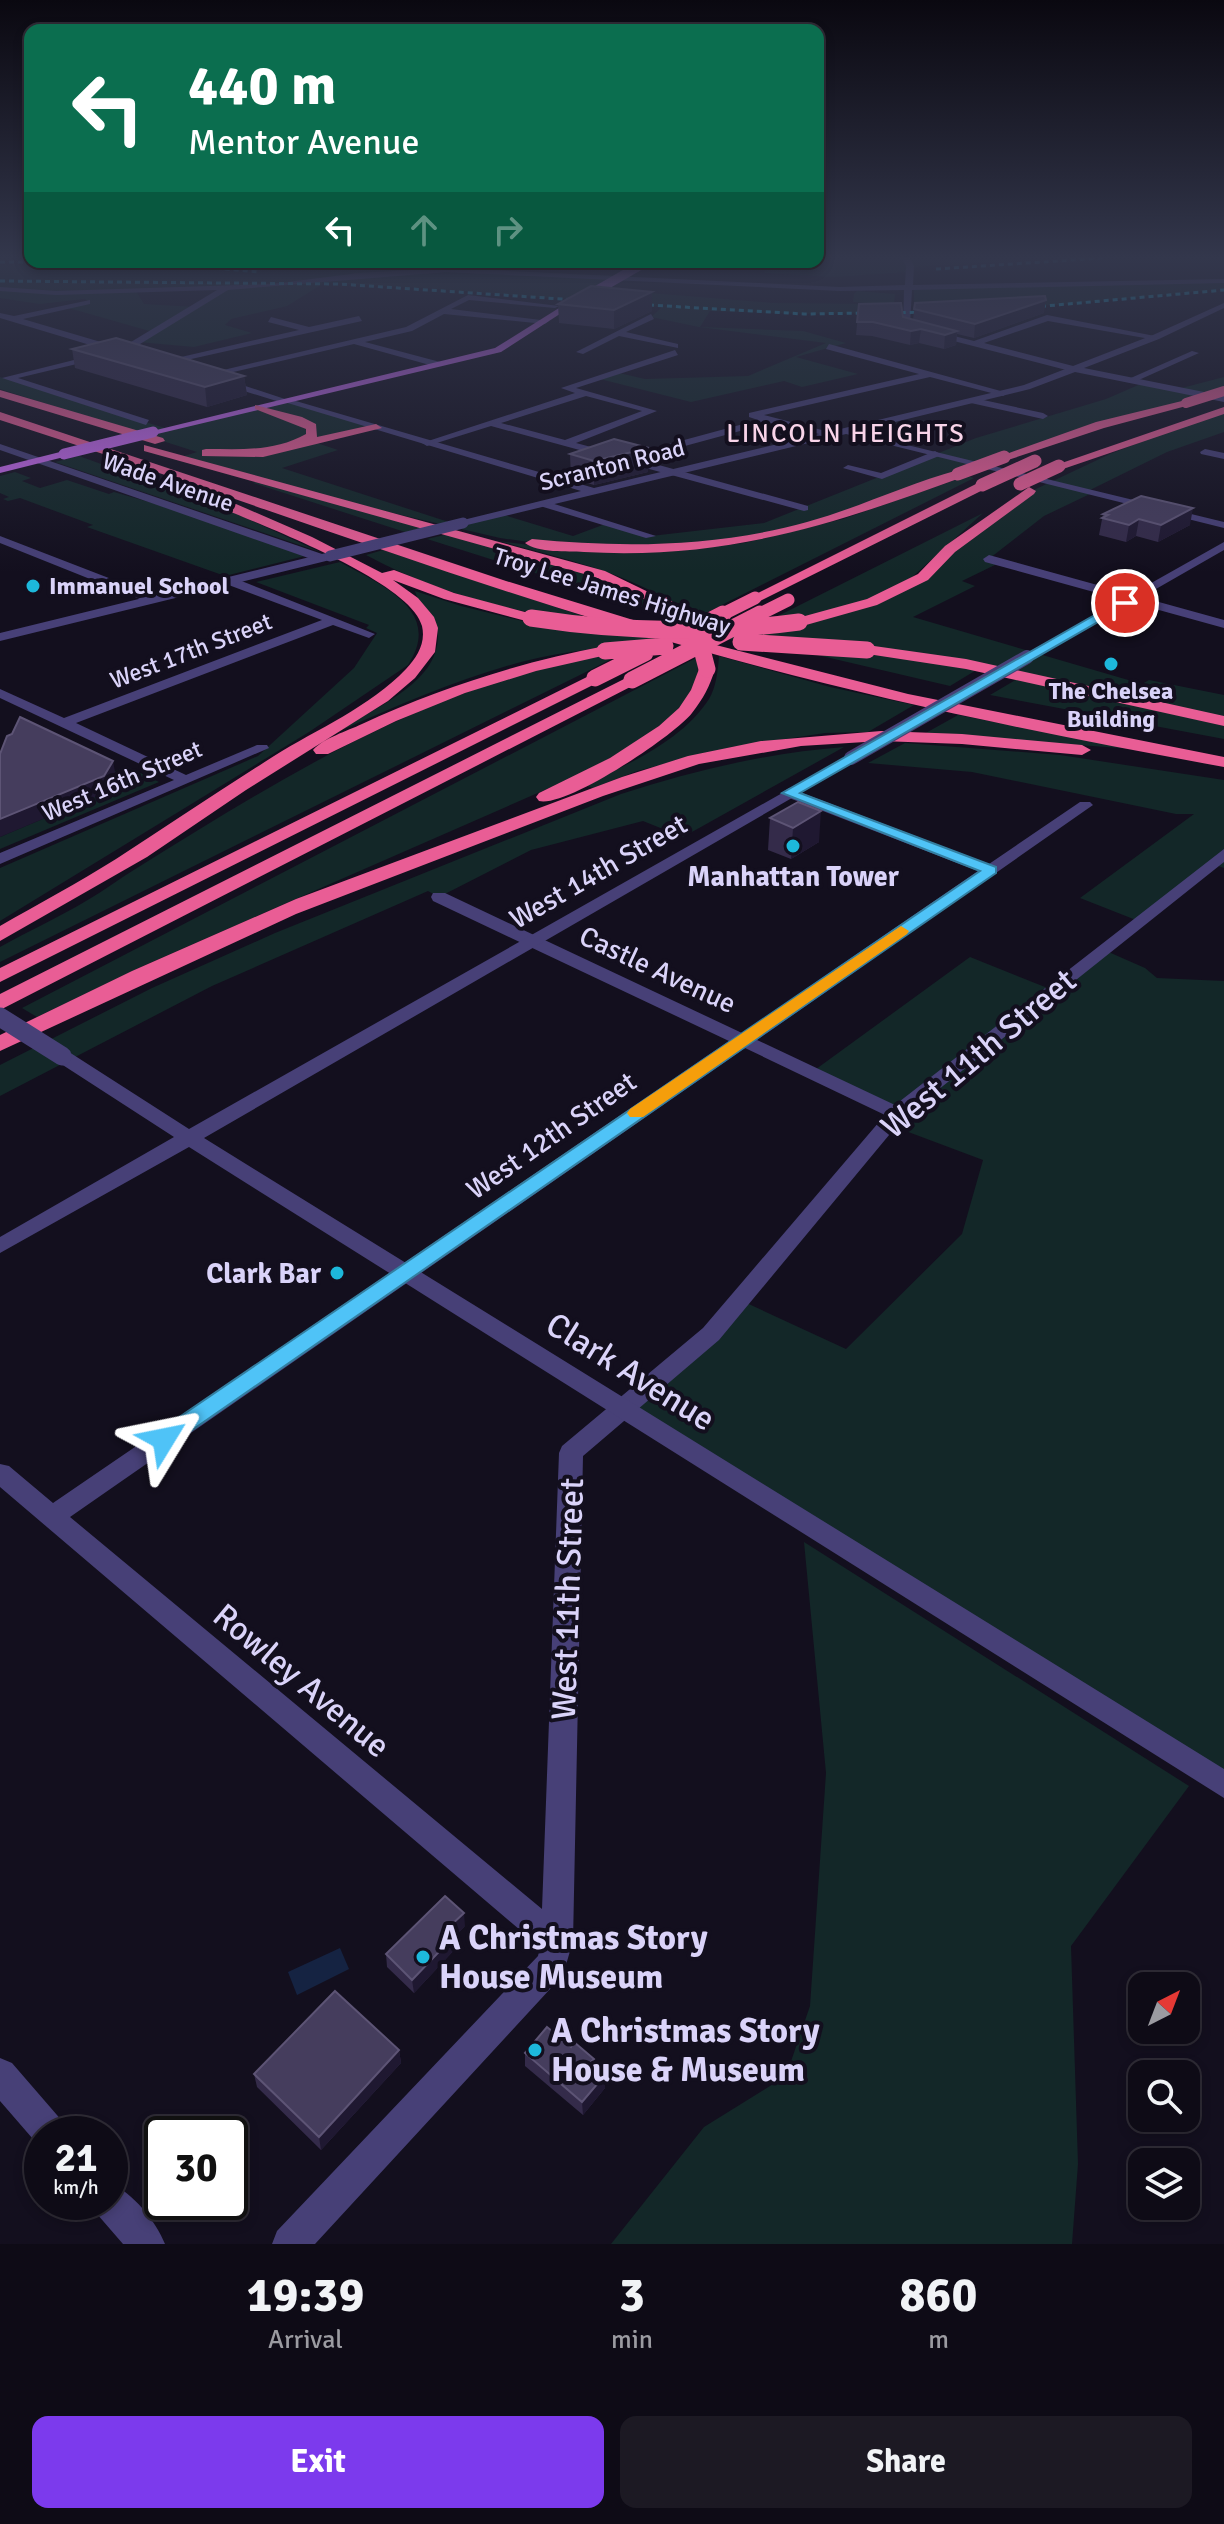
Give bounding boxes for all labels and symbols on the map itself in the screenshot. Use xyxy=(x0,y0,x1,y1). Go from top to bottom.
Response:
district label: LINCOLN HEIGHTS xyxy=(726,418,966,450)
street label: Scranton Road xyxy=(536,432,688,498)
street label: Wade Avenue xyxy=(98,446,238,518)
street label: Troy Lee James Highway xyxy=(490,541,734,641)
pin xyxy=(1091,569,1159,637)
place label: Immanuel School xyxy=(49,571,229,601)
marker: Immanuel School xyxy=(24,577,42,595)
street label: West 17th Street xyxy=(106,606,276,696)
marker: The Chelsea Building xyxy=(1102,655,1120,673)
place label: The Chelsea Building xyxy=(1049,676,1173,734)
street label: West 16th Street xyxy=(38,734,206,828)
street label: West 14th Street xyxy=(504,807,693,936)
marker: Manhattan Tower xyxy=(784,837,802,855)
place label: Manhattan Tower xyxy=(687,860,900,894)
street label: Castle Avenue xyxy=(574,919,741,1021)
street label: West 11th Street xyxy=(872,960,1085,1148)
street label: West 12th Street xyxy=(460,1065,643,1207)
place label: Clark Bar xyxy=(206,1257,322,1291)
marker: Clark Bar xyxy=(328,1264,346,1282)
street label: Clark Avenue xyxy=(538,1303,723,1440)
position arrow xyxy=(122,1397,206,1481)
street label: West 11th Street xyxy=(543,1477,593,1721)
street label: Rowley Avenue xyxy=(204,1595,398,1767)
place label: A Christmas Story House Museum xyxy=(439,1917,708,1998)
marker: A Christmas Story House Museum xyxy=(414,1948,432,1966)
north arrow xyxy=(1128,1972,1200,2044)
place label: A Christmas Story House & Museum xyxy=(551,2010,820,2091)
marker: A Christmas Story House & Museum xyxy=(526,2041,544,2059)
speed limit sign: 30 xyxy=(144,2116,248,2220)

